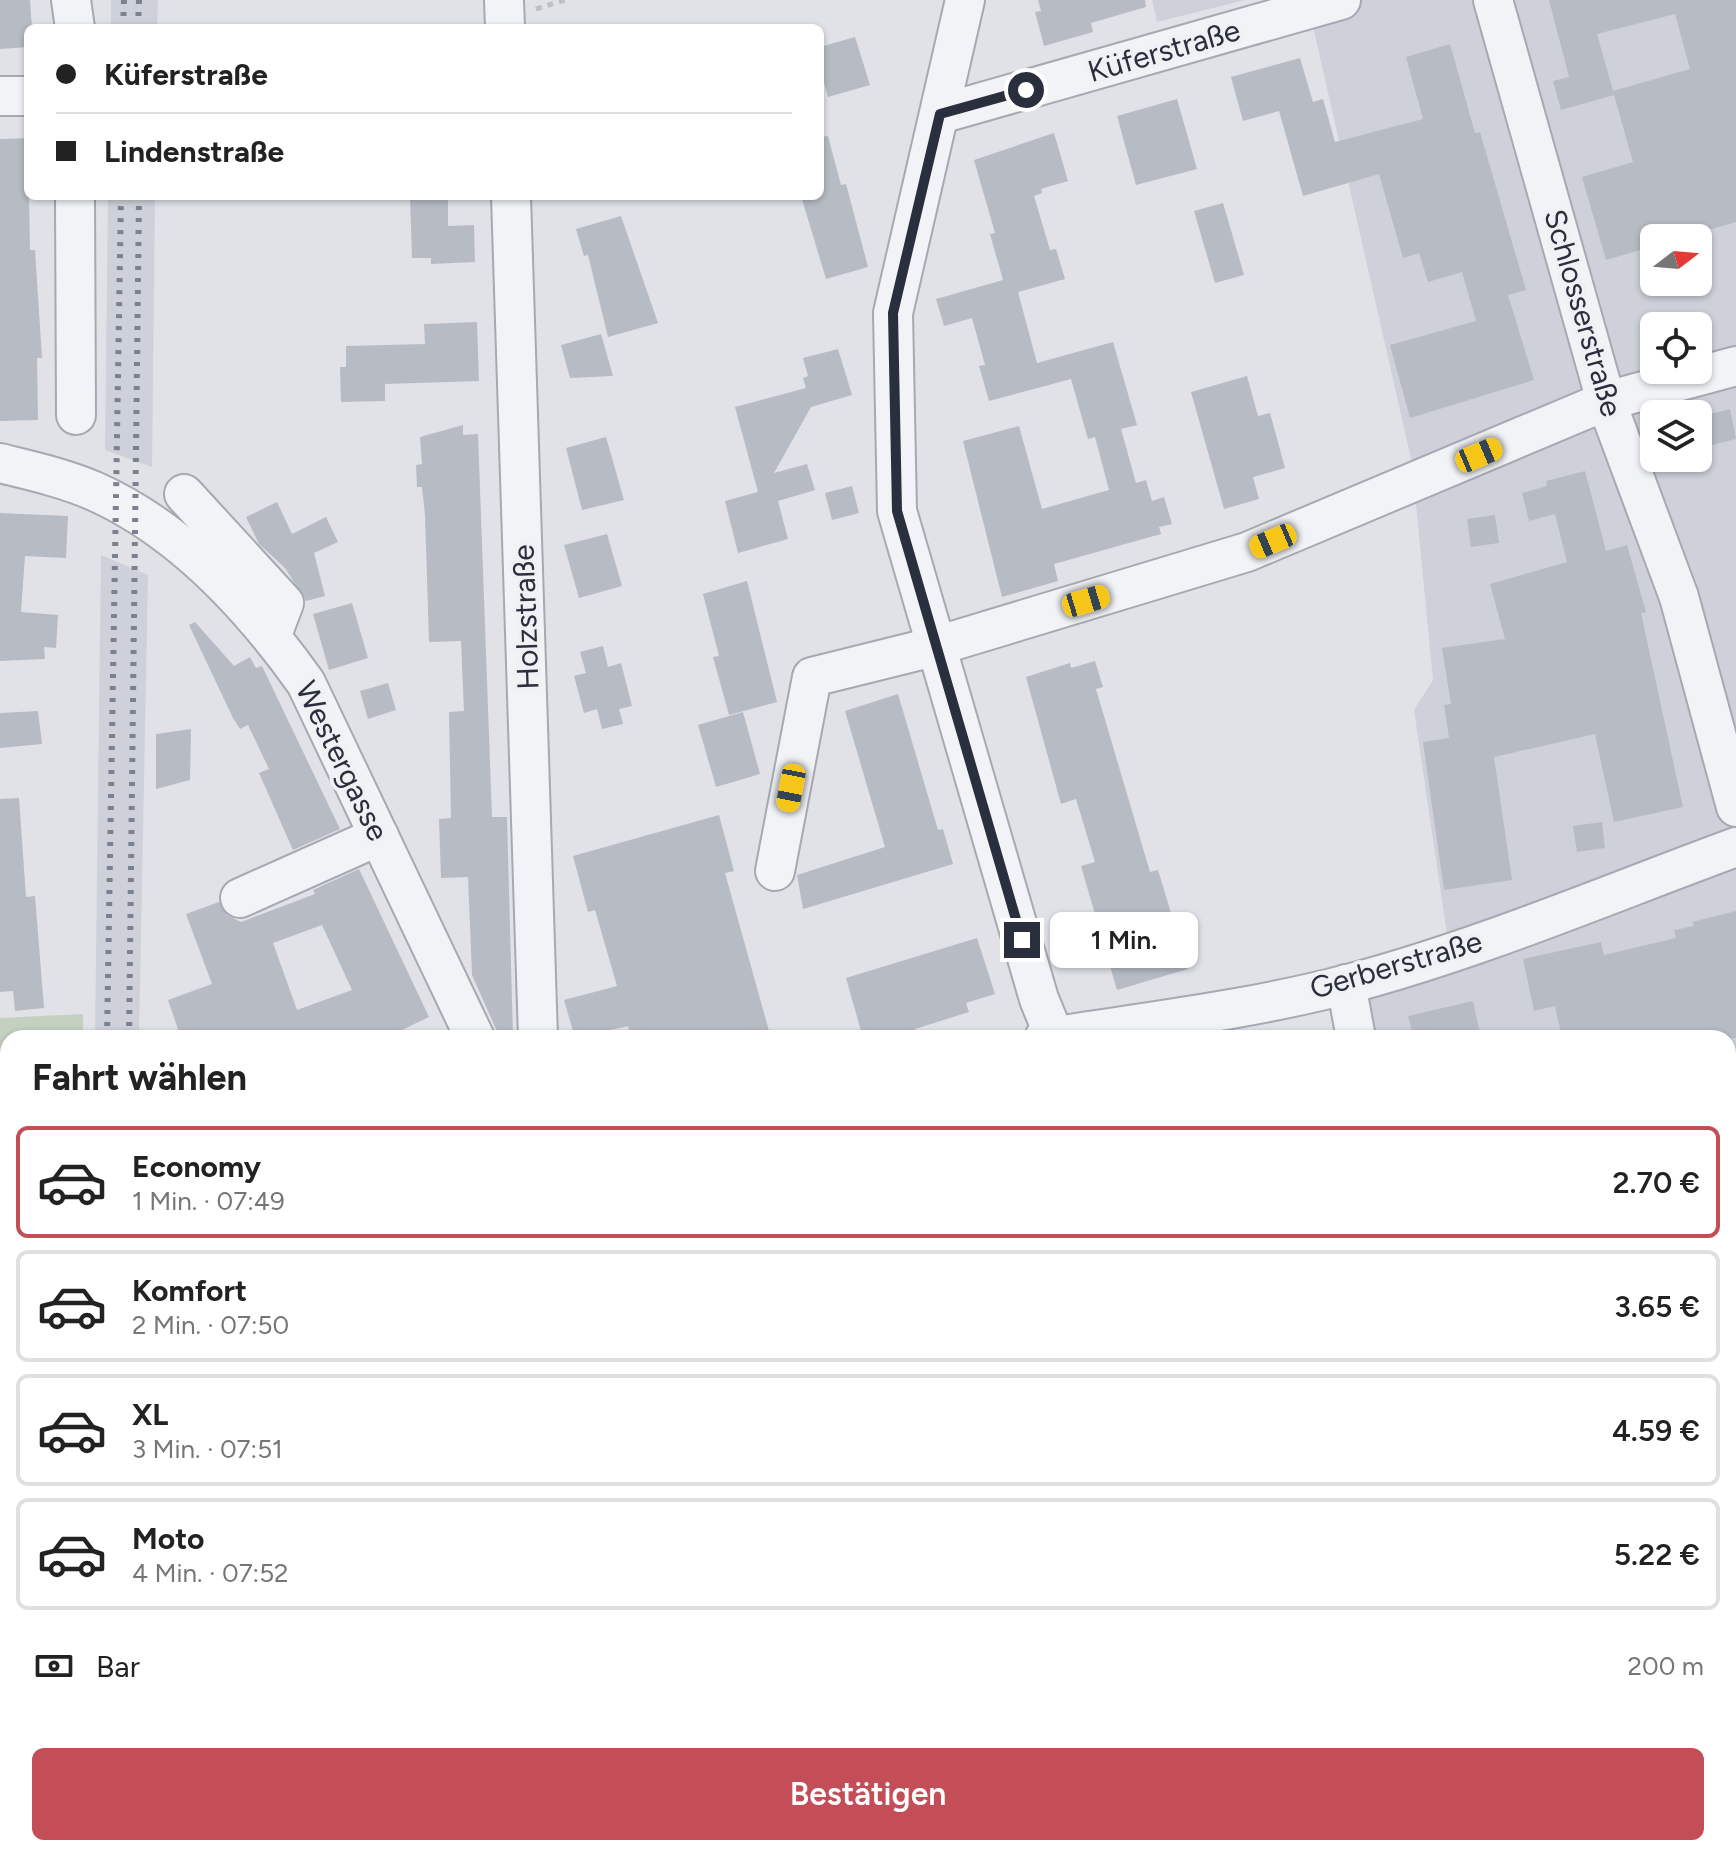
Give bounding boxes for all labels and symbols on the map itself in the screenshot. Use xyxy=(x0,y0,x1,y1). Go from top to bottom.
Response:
street label: Küferstraße xyxy=(1084,11,1244,90)
route start xyxy=(1008,72,1044,108)
street label: Schlosserstraße xyxy=(1536,205,1631,421)
north arrow xyxy=(1640,224,1712,296)
car xyxy=(1452,435,1506,475)
car xyxy=(1246,521,1300,561)
street label: Holzstraße xyxy=(504,544,547,690)
car xyxy=(1060,583,1112,619)
street label: Westergasse xyxy=(288,675,397,847)
car xyxy=(775,762,807,814)
callout: 1 Min. xyxy=(1050,912,1198,968)
route end xyxy=(1004,922,1040,958)
street label: Gerberstraße xyxy=(1305,922,1486,1007)

